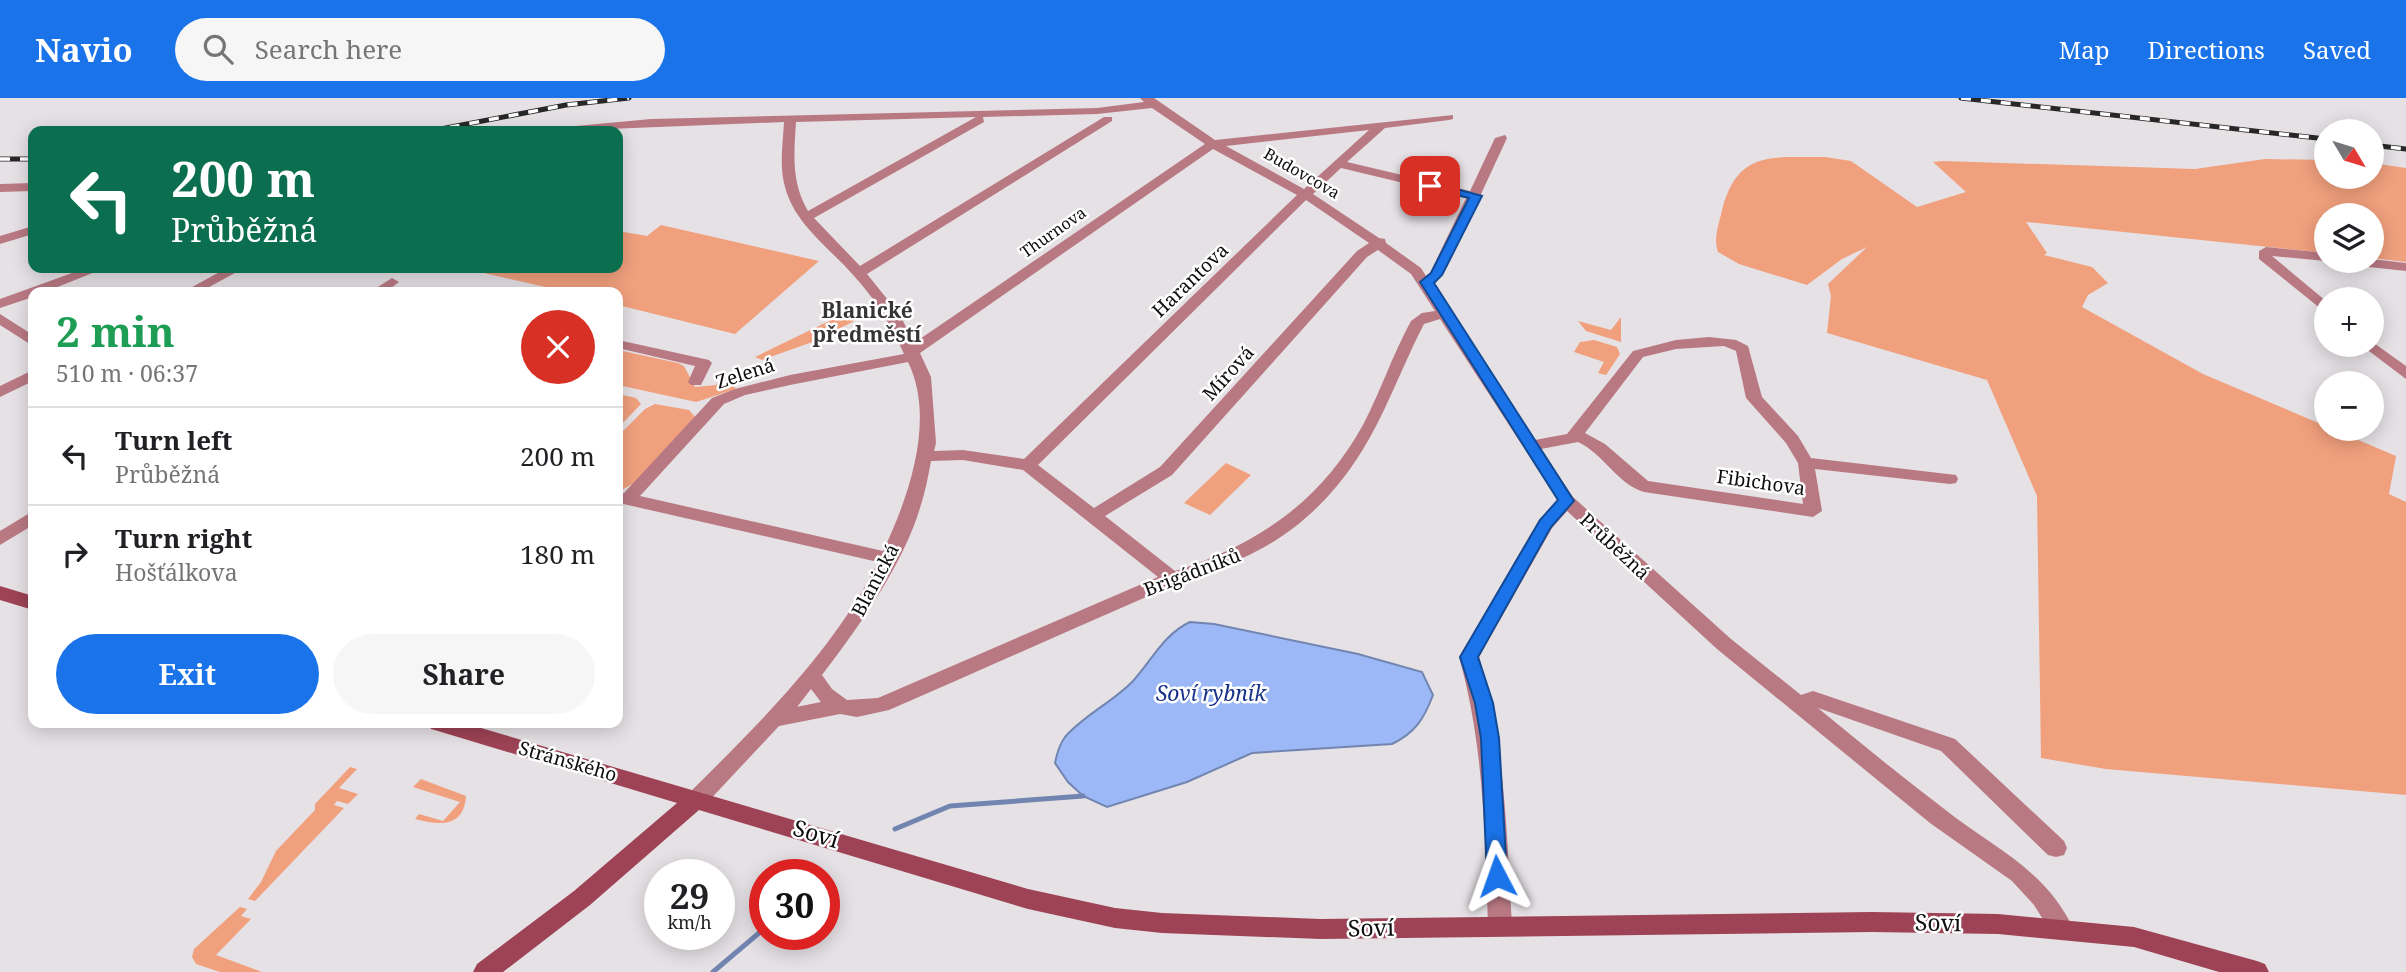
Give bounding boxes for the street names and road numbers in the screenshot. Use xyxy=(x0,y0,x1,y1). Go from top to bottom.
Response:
street label: Budovcova xyxy=(1260,142,1344,204)
street label: Thurnova xyxy=(1016,201,1090,263)
street label: Harantova xyxy=(1146,237,1234,323)
street label: Mírová xyxy=(1196,340,1260,406)
street label: Zelená xyxy=(712,351,778,395)
street label: Fibichova xyxy=(1715,463,1807,501)
street label: Průběžná xyxy=(1574,507,1656,585)
street label: Blanická xyxy=(845,539,905,621)
street label: Brigádníků xyxy=(1140,542,1244,602)
street label: Stránského xyxy=(516,735,620,787)
street label: Soví xyxy=(789,811,844,855)
street label: Soví xyxy=(1915,906,1962,938)
street label: Soví xyxy=(1347,911,1395,943)

